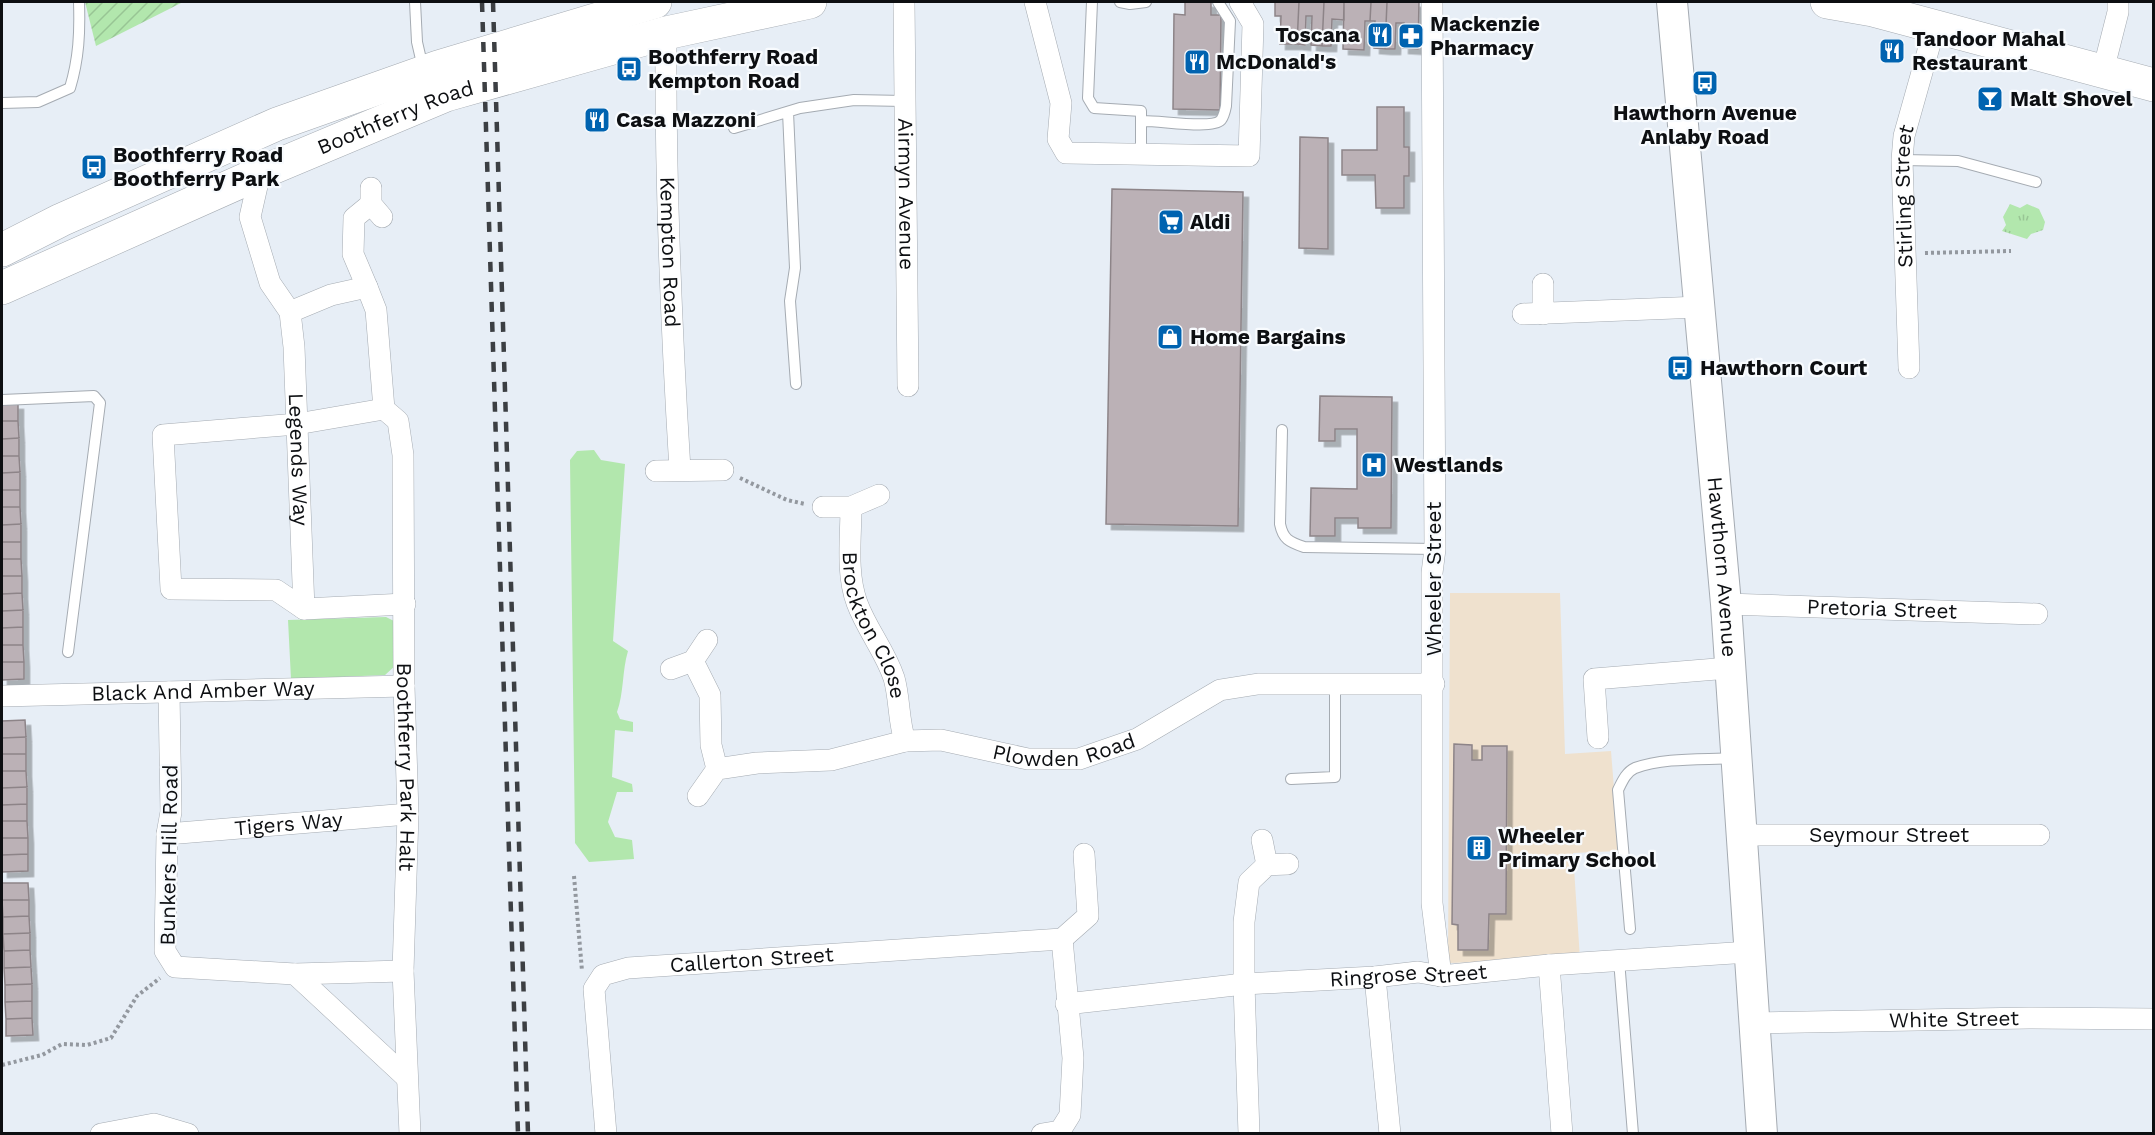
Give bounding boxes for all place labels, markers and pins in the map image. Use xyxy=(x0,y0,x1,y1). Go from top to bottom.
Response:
place label: Mackenzie Pharmacy xyxy=(1430,11,1540,60)
restaurant icon: Toscana xyxy=(1365,20,1395,50)
pharmacy icon: Mackenzie Pharmacy xyxy=(1396,21,1426,51)
place label: Toscana xyxy=(1275,22,1361,47)
place label: Tandoor Mahal Restaurant xyxy=(1912,26,2065,75)
restaurant icon: Tandoor Mahal Restaurant xyxy=(1877,36,1907,66)
place label: Boothferry Road Kempton Road xyxy=(648,44,818,93)
restaurant icon: McDonald's xyxy=(1182,47,1212,77)
place label: McDonald's xyxy=(1216,49,1336,74)
bus stop icon: Boothferry Road Kempton Road xyxy=(614,54,644,84)
bus stop icon: Hawthorn Avenue Anlaby Road xyxy=(1690,68,1720,98)
bar icon: Malt Shovel xyxy=(1975,84,2005,114)
place label: Malt Shovel xyxy=(2010,86,2133,111)
place label: Hawthorn Avenue Anlaby Road xyxy=(1613,100,1797,149)
restaurant icon: Casa Mazzoni xyxy=(582,105,612,135)
place label: Casa Mazzoni xyxy=(616,107,756,132)
place label: Boothferry Road Boothferry Park xyxy=(113,142,283,191)
bus stop icon: Boothferry Road Boothferry Park xyxy=(79,152,109,182)
supermarket icon: Aldi xyxy=(1156,207,1186,237)
place label: Aldi xyxy=(1190,209,1230,234)
shop icon: Home Bargains xyxy=(1155,322,1185,352)
place label: Home Bargains xyxy=(1190,324,1346,349)
bus stop icon: Hawthorn Court xyxy=(1665,353,1695,383)
place label: Hawthorn Court xyxy=(1700,355,1867,380)
hospital icon: Westlands xyxy=(1359,450,1389,480)
place label: Westlands xyxy=(1394,452,1503,477)
place label: Wheeler Primary School xyxy=(1498,823,1656,872)
building icon: Wheeler Primary School xyxy=(1464,833,1494,863)

